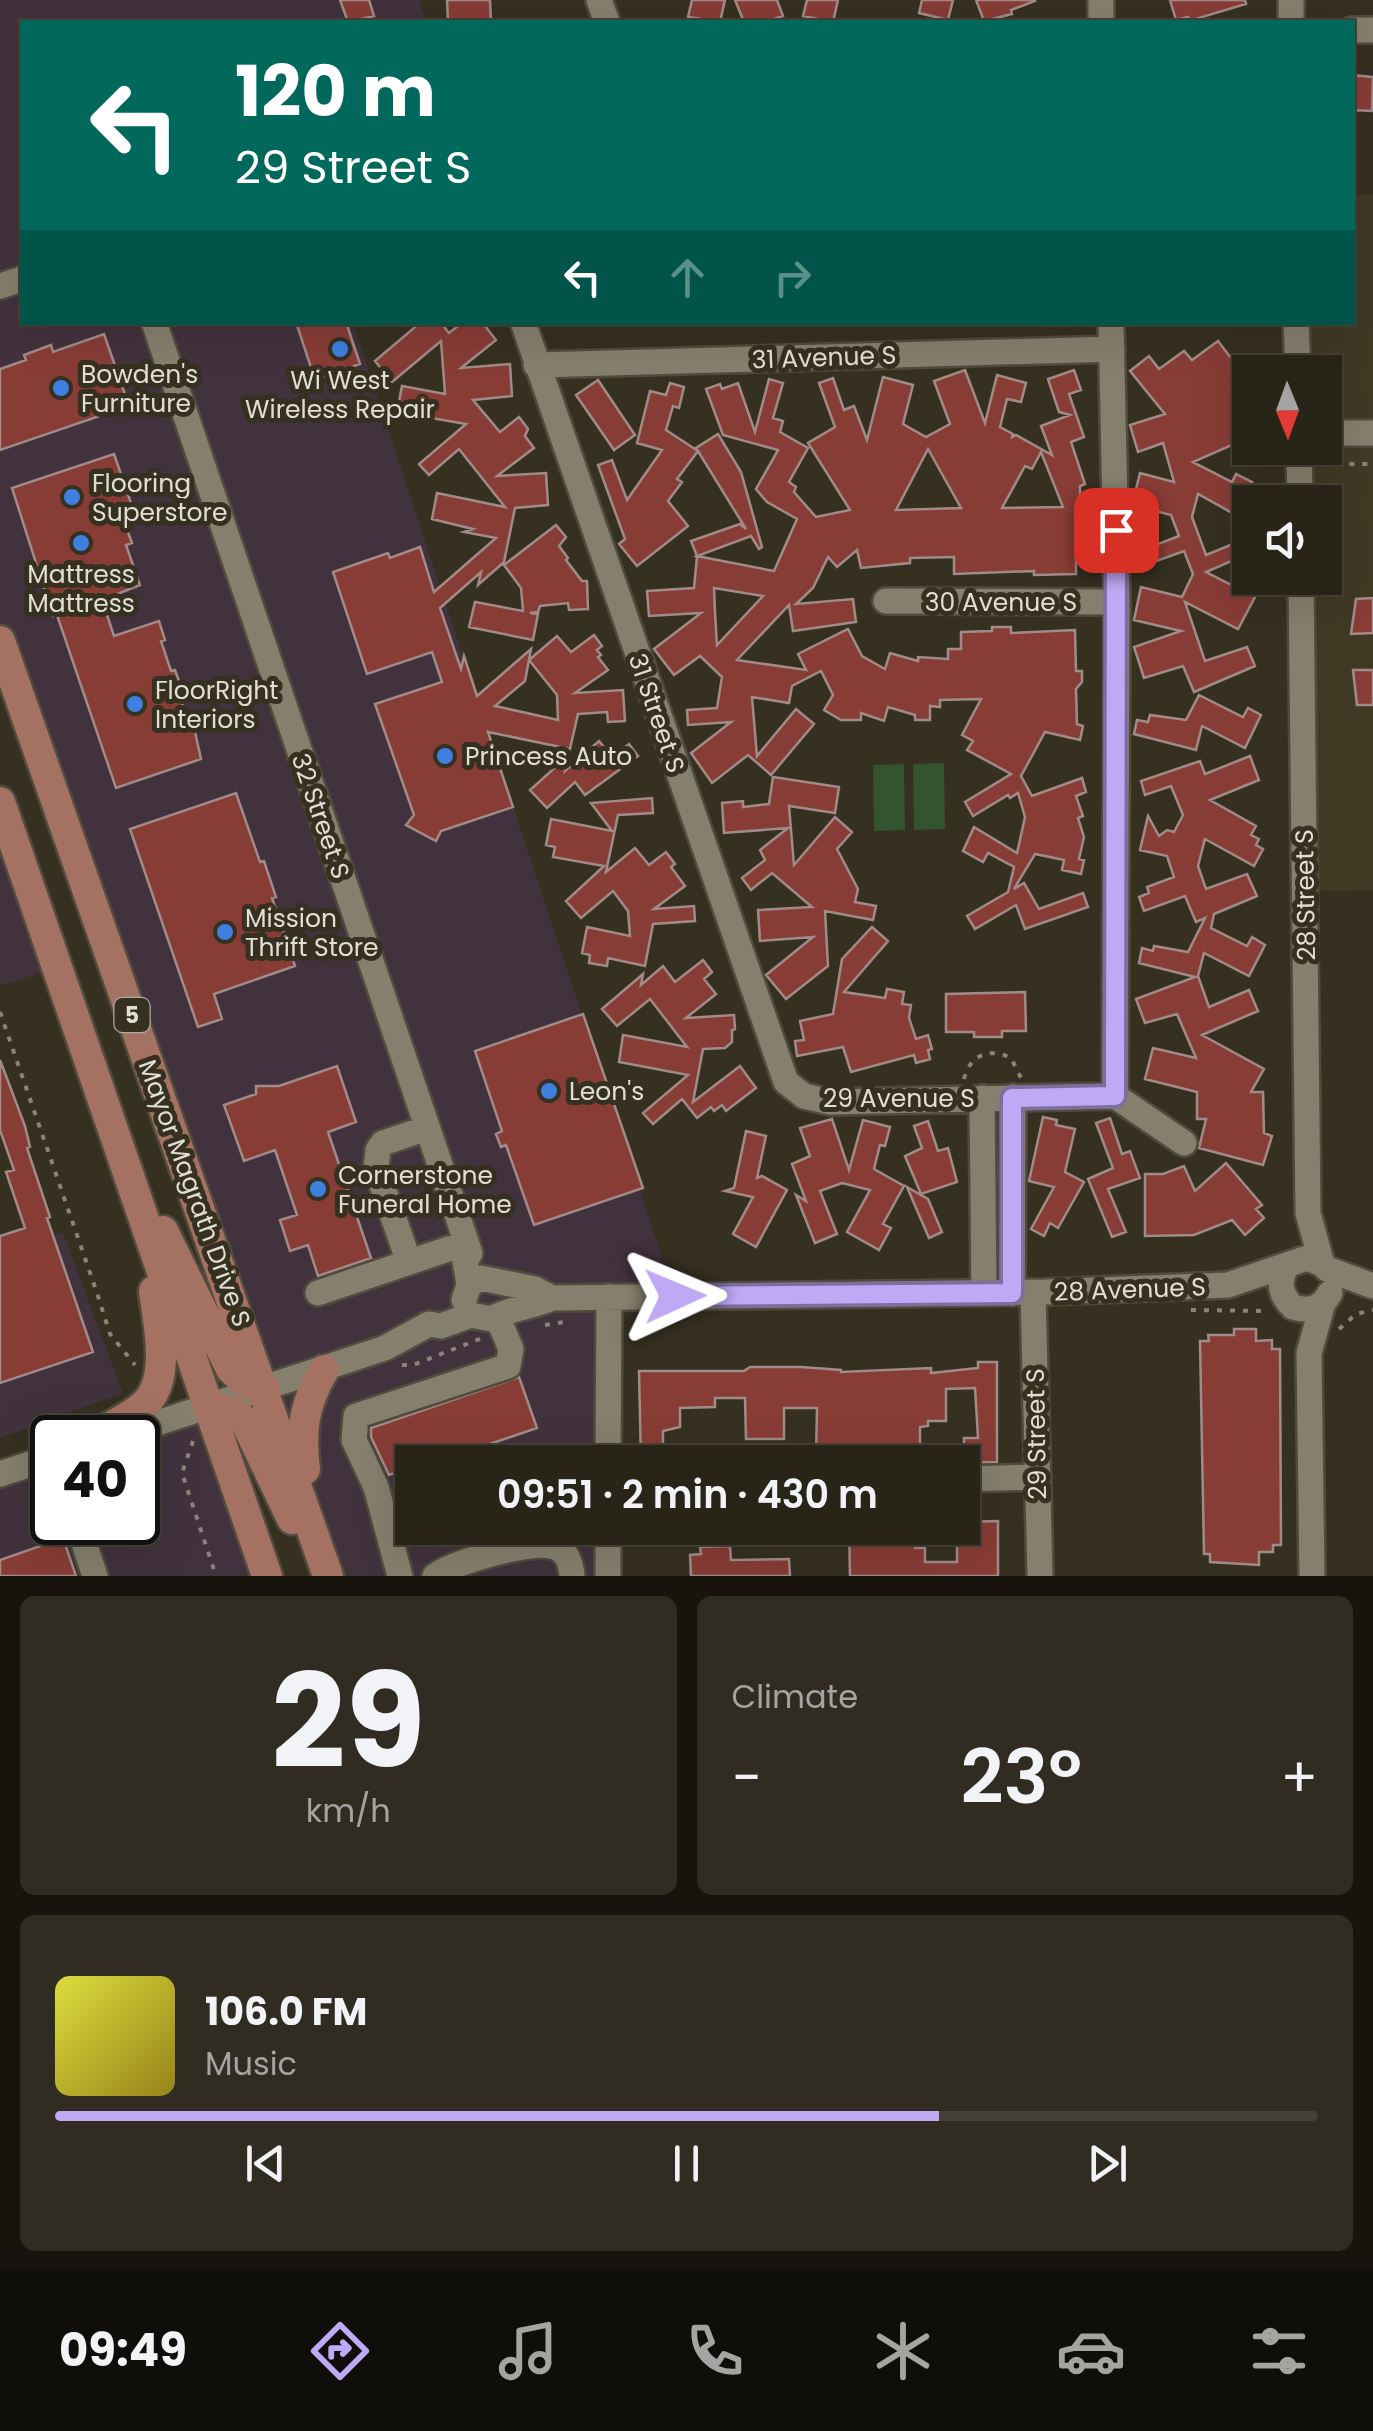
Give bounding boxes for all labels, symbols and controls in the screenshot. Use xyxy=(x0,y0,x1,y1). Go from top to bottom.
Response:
text: 120 m xyxy=(235,42,436,141)
icon: left xyxy=(70,60,200,190)
text: 29 Street S xyxy=(235,136,471,199)
icon: left xyxy=(555,250,610,305)
icon: ahead xyxy=(660,250,715,305)
icon: right xyxy=(765,250,820,305)
street label: 31 Avenue S xyxy=(751,337,897,378)
marker: Wi West Wireless Repair xyxy=(329,338,351,360)
north arrow xyxy=(1232,355,1342,465)
map controls xyxy=(1232,355,1342,595)
place label: Bowden's Furniture xyxy=(81,357,198,421)
place label: Wi West Wireless Repair xyxy=(245,363,435,427)
marker: Bowden's Furniture xyxy=(50,377,72,399)
place label: Flooring Superstore xyxy=(92,466,227,530)
button: sound xyxy=(1232,485,1342,595)
marker: Flooring Superstore xyxy=(61,486,83,508)
pin xyxy=(1074,488,1159,573)
icon: arrive xyxy=(1089,503,1144,558)
marker: Mattress Mattress xyxy=(70,532,92,554)
place label: Mattress Mattress xyxy=(27,557,135,621)
street label: 30 Avenue S xyxy=(925,585,1077,620)
street label: 31 Street S xyxy=(620,649,693,777)
place label: FloorRight Interiors xyxy=(155,673,278,737)
marker: FloorRight Interiors xyxy=(124,693,146,715)
place label: Princess Auto xyxy=(465,739,632,774)
marker: Princess Auto xyxy=(434,745,456,767)
street label: 32 Street S xyxy=(283,749,358,883)
street label: 28 Street S xyxy=(1287,829,1324,961)
place label: Mission Thrift Store xyxy=(245,901,379,965)
marker: Mission Thrift Store xyxy=(214,921,236,943)
road number: 5 xyxy=(114,998,150,1032)
street label: Mayor Magrath Drive S xyxy=(130,1055,259,1332)
place label: Leon's xyxy=(569,1074,644,1109)
marker: Leon's xyxy=(538,1080,560,1102)
street label: 29 Avenue S xyxy=(823,1081,975,1116)
place label: Cornerstone Funeral Home xyxy=(338,1158,512,1222)
marker: Cornerstone Funeral Home xyxy=(307,1178,329,1200)
position arrow xyxy=(623,1244,727,1348)
street label: 28 Avenue S xyxy=(1053,1269,1207,1310)
street label: 29 Street S xyxy=(1018,1368,1055,1500)
speed limit sign: 40 xyxy=(30,1415,160,1545)
text: 09:51 · 2 min · 430 m xyxy=(497,1468,878,1521)
text: 29 xyxy=(271,1630,425,1813)
text: Climate xyxy=(732,1674,858,1719)
text: 23° xyxy=(960,1724,1082,1829)
text: − xyxy=(732,1739,762,1816)
text: + xyxy=(1280,1739,1318,1816)
text: km/h xyxy=(306,1788,391,1833)
text: 106.0 FM xyxy=(205,1985,368,2038)
text: Music xyxy=(205,2041,297,2086)
icon: previous xyxy=(238,2136,293,2191)
icon: pause xyxy=(659,2136,714,2191)
icon: next xyxy=(1080,2136,1135,2191)
icon: directions xyxy=(305,2316,375,2386)
icon: music xyxy=(493,2316,563,2386)
icon: phone xyxy=(680,2316,750,2386)
icon: climate xyxy=(868,2316,938,2386)
icon: car xyxy=(1056,2316,1126,2386)
icon: filters xyxy=(1244,2316,1314,2386)
text: 09:49 xyxy=(59,2319,187,2382)

